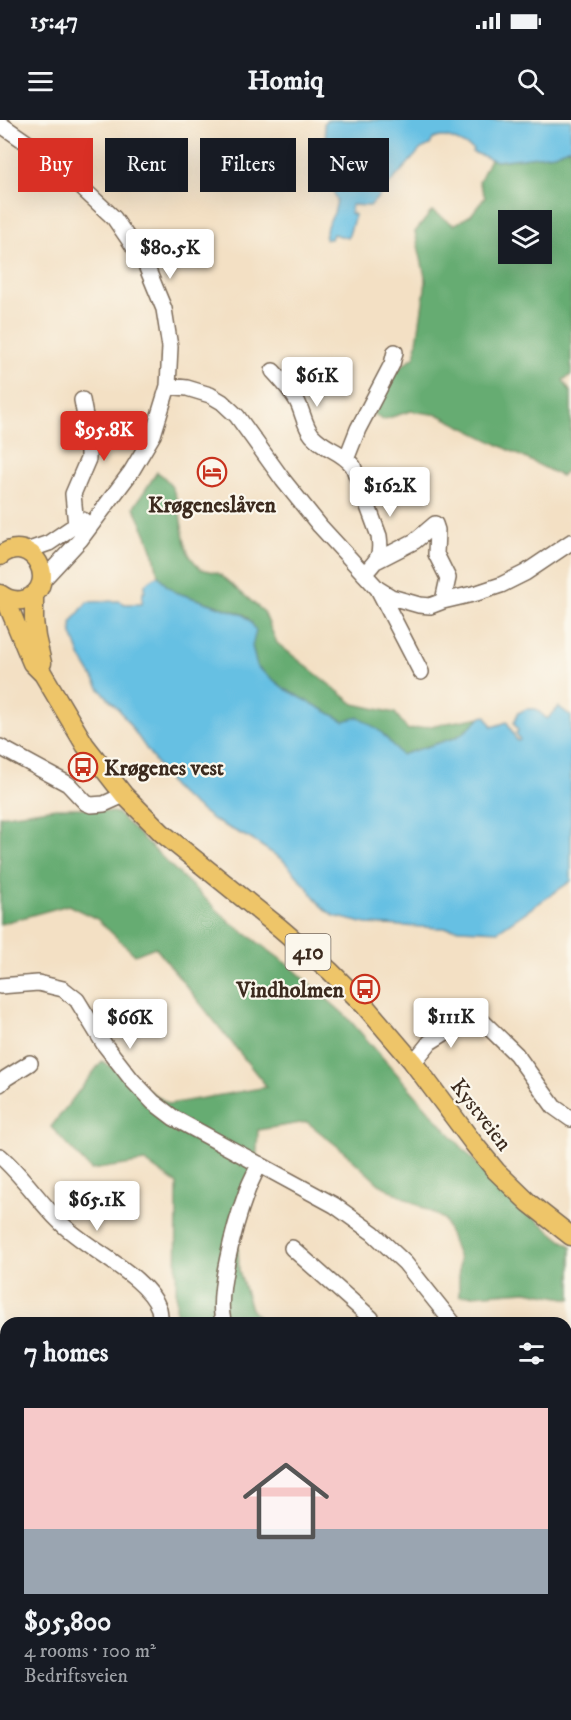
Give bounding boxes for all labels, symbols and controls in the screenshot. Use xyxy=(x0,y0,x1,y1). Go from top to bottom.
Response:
text: 15:47 xyxy=(30,8,78,35)
text: Homiq xyxy=(248,64,324,98)
icon: menu xyxy=(24,65,57,98)
icon: search xyxy=(514,65,547,98)
chip: Buy xyxy=(18,138,93,192)
chip: Rent xyxy=(105,138,188,192)
chip: Filters xyxy=(200,138,296,192)
chip: New xyxy=(308,138,389,192)
map controls xyxy=(498,210,552,264)
button: layers xyxy=(498,210,552,264)
pin: $80.5K xyxy=(121,229,219,280)
text: $80.5K xyxy=(140,236,200,261)
pin: $61K xyxy=(281,357,353,408)
text: $61K xyxy=(296,364,338,389)
pin: $95.8K xyxy=(55,411,153,462)
text: $95.8K xyxy=(74,418,134,443)
hotel icon: Krøgeneslåven xyxy=(196,456,228,488)
pin: $162K xyxy=(348,467,432,518)
text: $162K xyxy=(364,474,416,499)
place label: Krøgeneslåven xyxy=(148,492,277,519)
bus stop icon: Krøgenes vest xyxy=(67,751,99,783)
place label: Krøgenes vest xyxy=(104,755,224,782)
road number: 410 xyxy=(286,934,330,970)
bus stop icon: Vindholmen xyxy=(349,973,381,1005)
place label: Vindholmen xyxy=(235,977,344,1004)
pin: $111K xyxy=(409,998,493,1049)
pin: $66K xyxy=(94,999,166,1050)
text: $111K xyxy=(428,1005,475,1030)
text: $66K xyxy=(107,1006,153,1031)
street label: Kystveien xyxy=(444,1073,518,1157)
pin: $65.1K xyxy=(48,1181,146,1232)
text: $65.1K xyxy=(69,1188,125,1213)
text: 7 homes xyxy=(24,1337,108,1370)
icon: filters xyxy=(515,1337,548,1370)
icon: home xyxy=(232,1447,340,1555)
text: $95,800 xyxy=(24,1606,111,1639)
text: 4 rooms · 100 m² xyxy=(24,1639,156,1664)
text: Bedriftsveien xyxy=(24,1664,128,1689)

